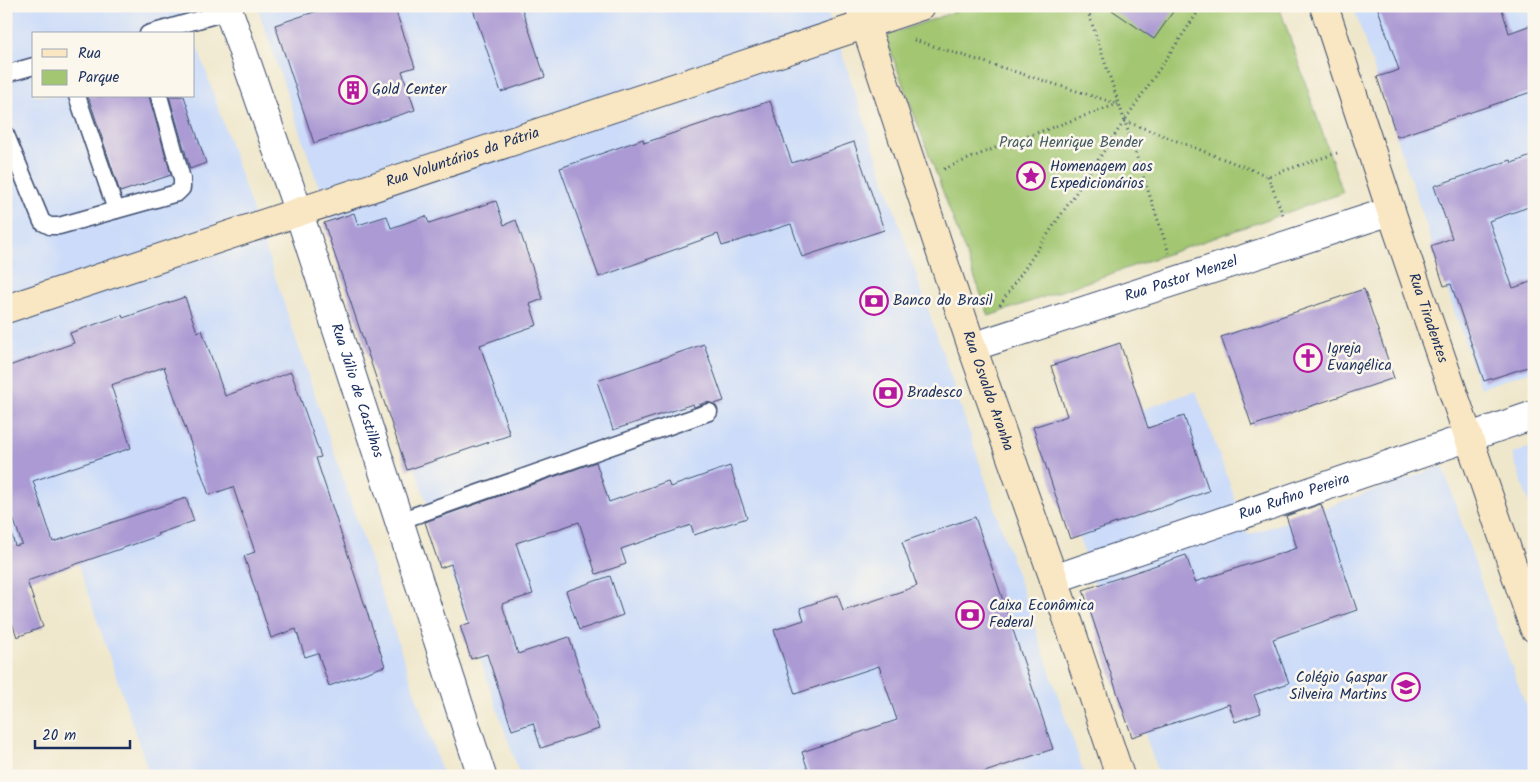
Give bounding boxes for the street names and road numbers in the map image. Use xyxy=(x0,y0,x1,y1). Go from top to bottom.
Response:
street label: Rua Voluntários da Pátria xyxy=(383,121,543,194)
street label: Rua Pastor Menzel xyxy=(1121,249,1241,309)
street label: Rua Tiradentes xyxy=(1401,270,1455,367)
street label: Rua Júlio de Castilhos xyxy=(324,320,390,462)
street label: Rua Osvaldo Aranha xyxy=(955,328,1020,455)
street label: Rua Rufino Pereira xyxy=(1236,467,1353,527)

